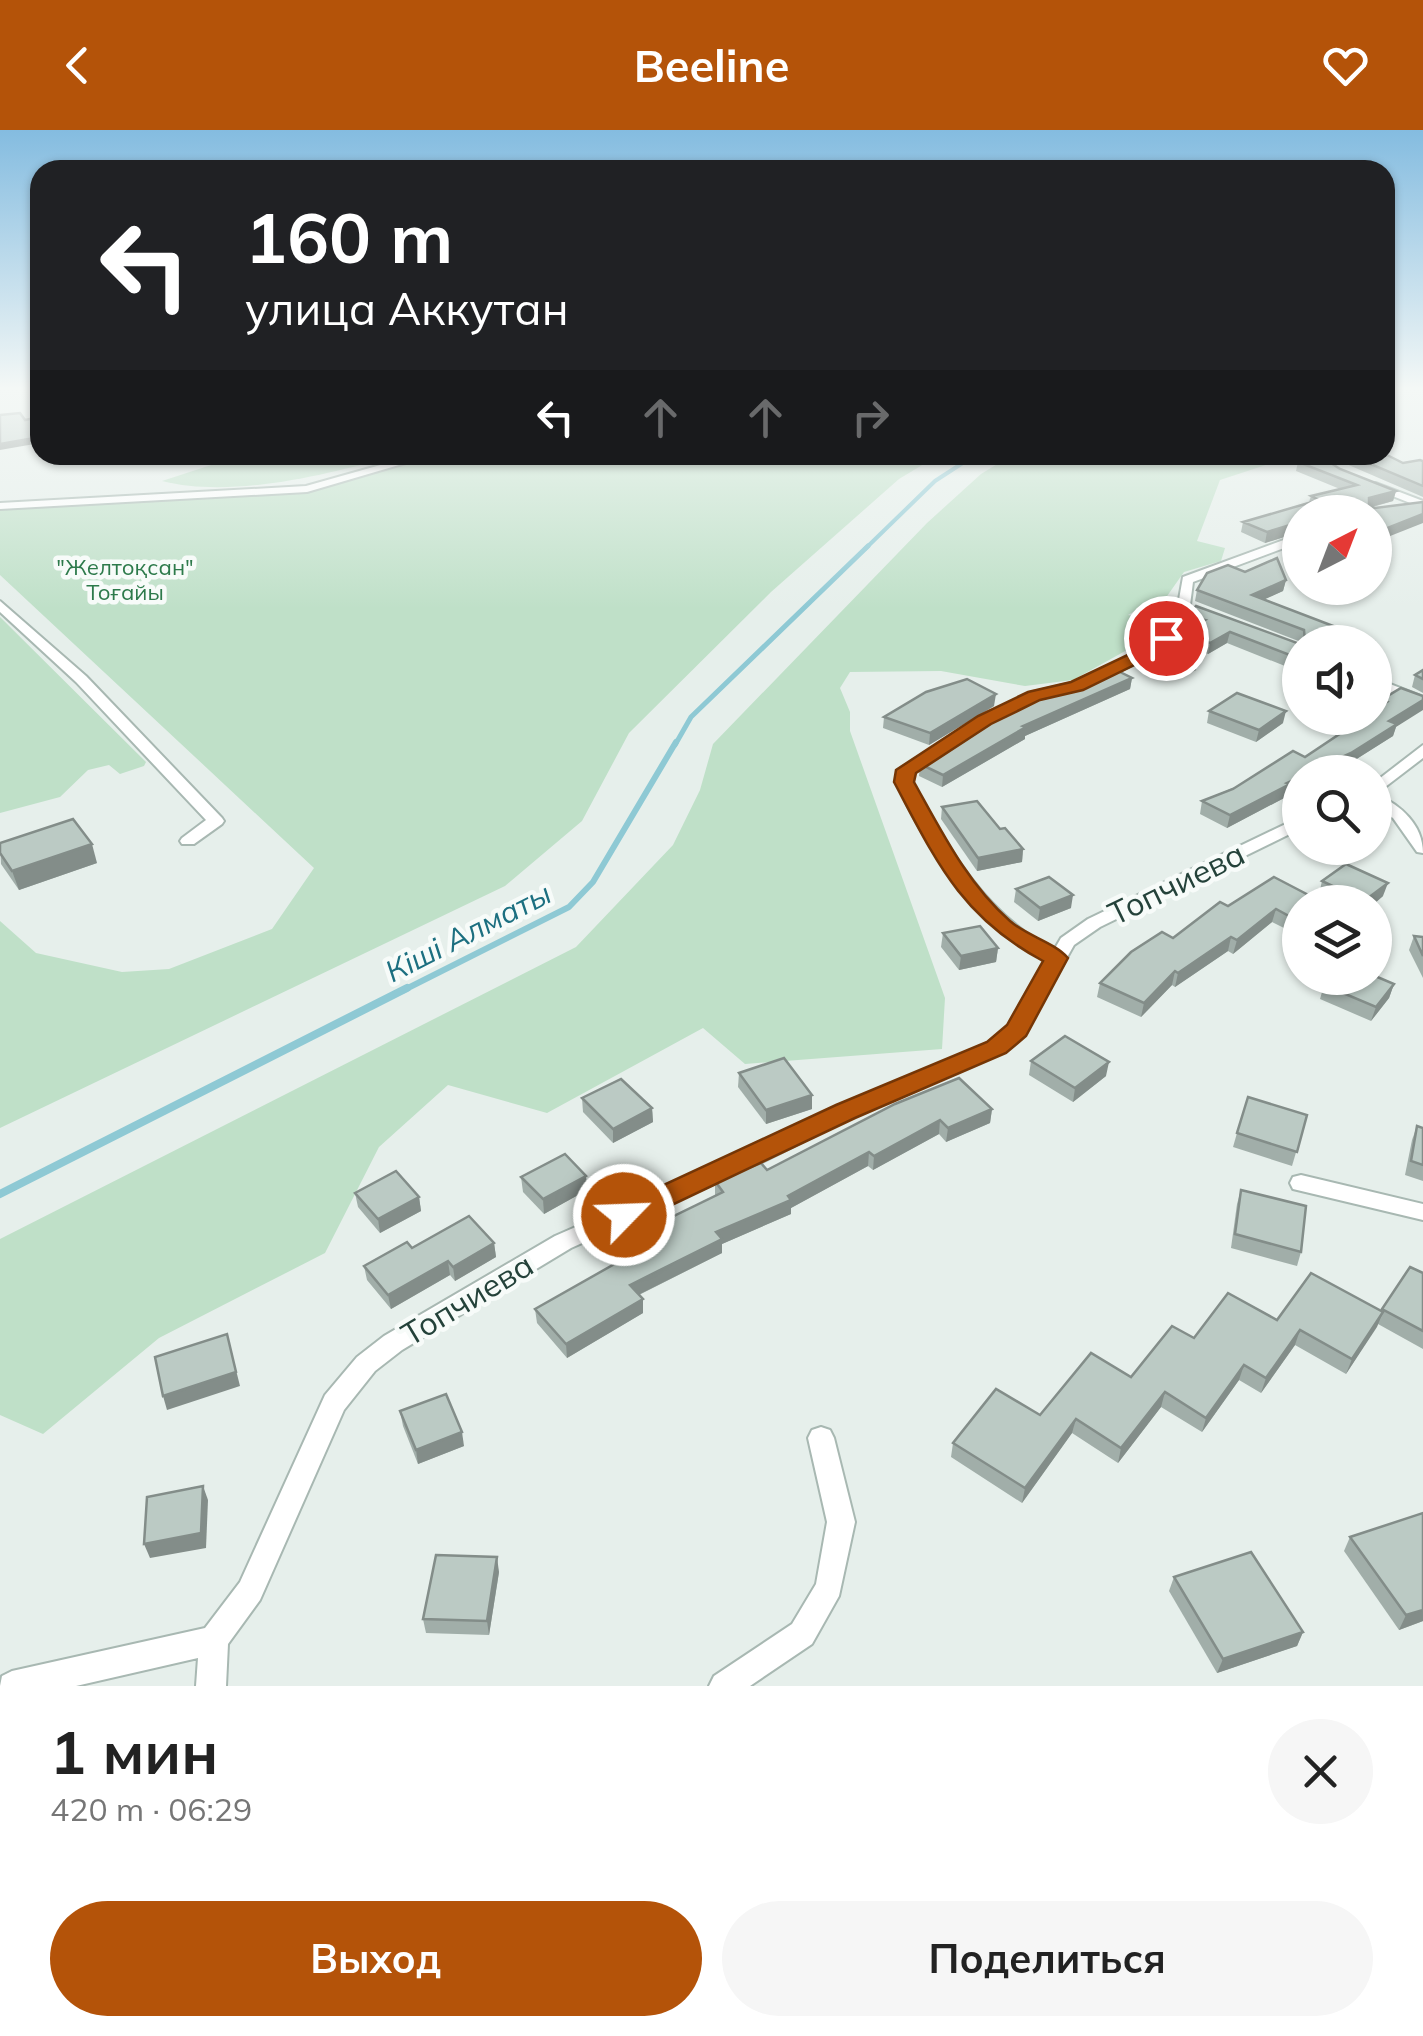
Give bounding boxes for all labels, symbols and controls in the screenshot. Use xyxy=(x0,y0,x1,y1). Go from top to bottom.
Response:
text: Beeline xyxy=(634,37,789,93)
icon: back xyxy=(50,38,105,93)
icon: heart xyxy=(1318,38,1373,93)
text: 160 m xyxy=(245,193,453,281)
icon: left xyxy=(80,200,210,330)
text: улица Аккутан xyxy=(245,280,569,336)
icon: left xyxy=(528,390,583,445)
icon: ahead xyxy=(633,390,688,445)
icon: ahead xyxy=(738,390,793,445)
icon: right xyxy=(843,390,898,445)
north arrow xyxy=(1282,495,1392,605)
map controls xyxy=(1282,495,1392,995)
park label: "Желтоқсан" Тоғайы xyxy=(56,553,194,606)
pin xyxy=(1124,596,1209,681)
icon: arrive xyxy=(1139,611,1194,666)
button: sound xyxy=(1282,625,1392,735)
button: search xyxy=(1282,755,1392,865)
street label: Топчиева xyxy=(1101,833,1251,933)
water label: Кіші Алматы xyxy=(379,874,557,990)
button: layers xyxy=(1282,885,1392,995)
position arrow xyxy=(572,1163,676,1267)
street label: Топчиева xyxy=(394,1244,540,1354)
text: 1 мин xyxy=(50,1714,218,1789)
button: close xyxy=(1268,1719,1373,1824)
text: 420 m · 06:29 xyxy=(50,1789,252,1829)
button: Выход xyxy=(50,1901,702,2016)
button: Поделиться xyxy=(722,1901,1373,2016)

